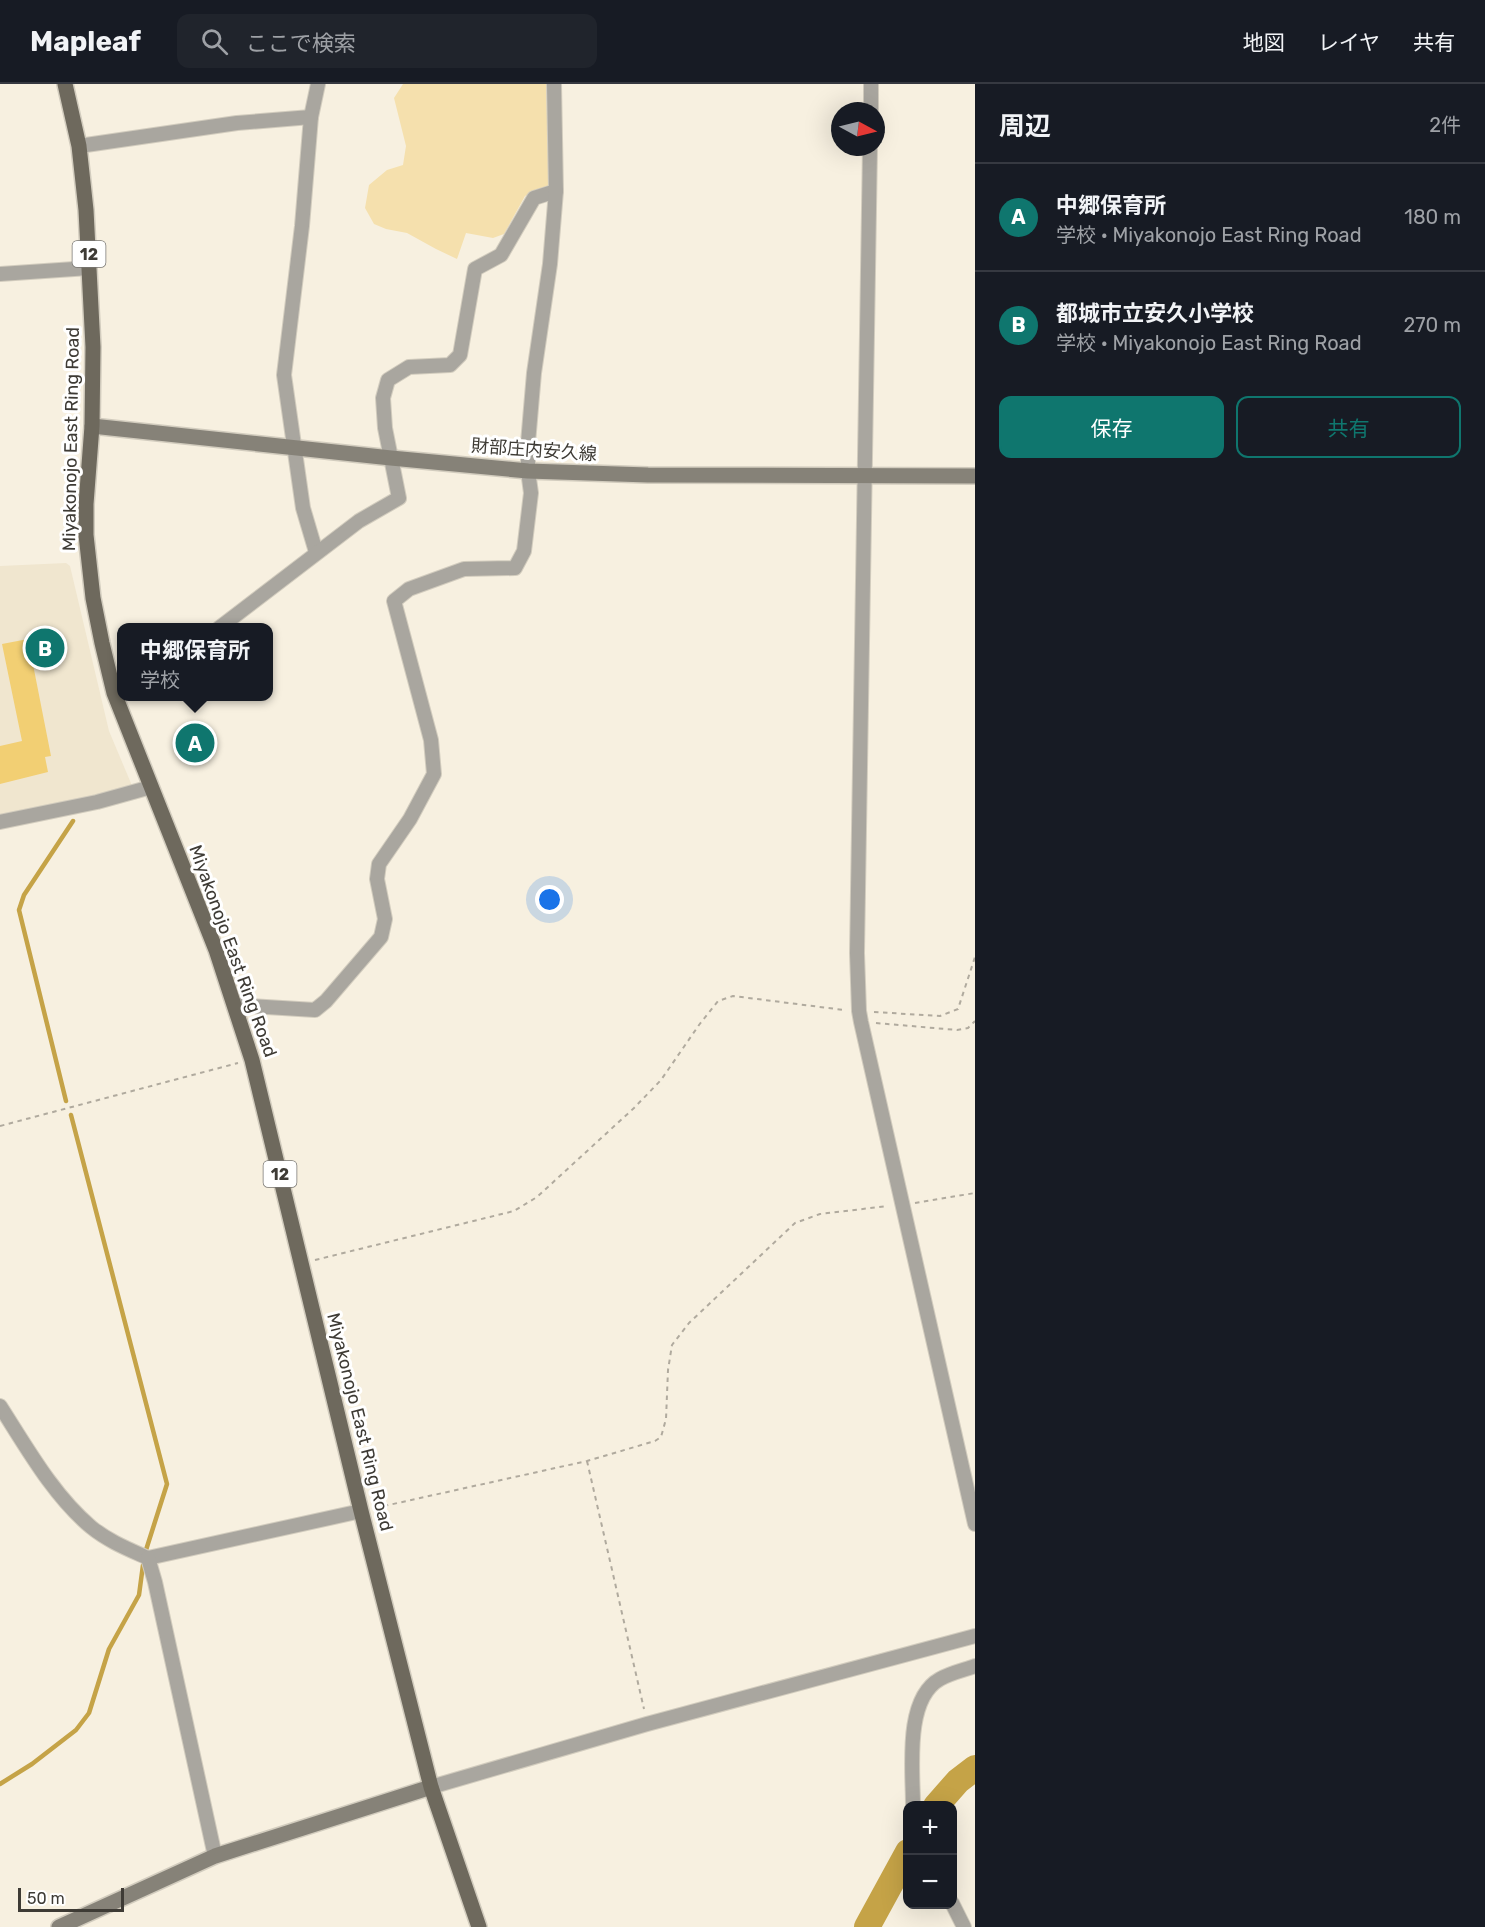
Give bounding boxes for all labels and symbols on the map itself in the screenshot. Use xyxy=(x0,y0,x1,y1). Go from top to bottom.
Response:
north arrow xyxy=(831,102,885,156)
road number: 12 xyxy=(72,241,106,267)
street label: Miyakonojo East Ring Road xyxy=(58,327,84,551)
street label: 財部庄内安久線 xyxy=(470,435,598,465)
pin: B xyxy=(26,626,64,670)
pin: A xyxy=(176,720,214,766)
street label: Miyakonojo East Ring Road xyxy=(184,842,282,1060)
your location xyxy=(535,885,564,914)
road number: 12 xyxy=(264,1161,296,1187)
street label: Miyakonojo East Ring Road xyxy=(322,1311,398,1533)
scale bar xyxy=(18,1885,124,1912)

